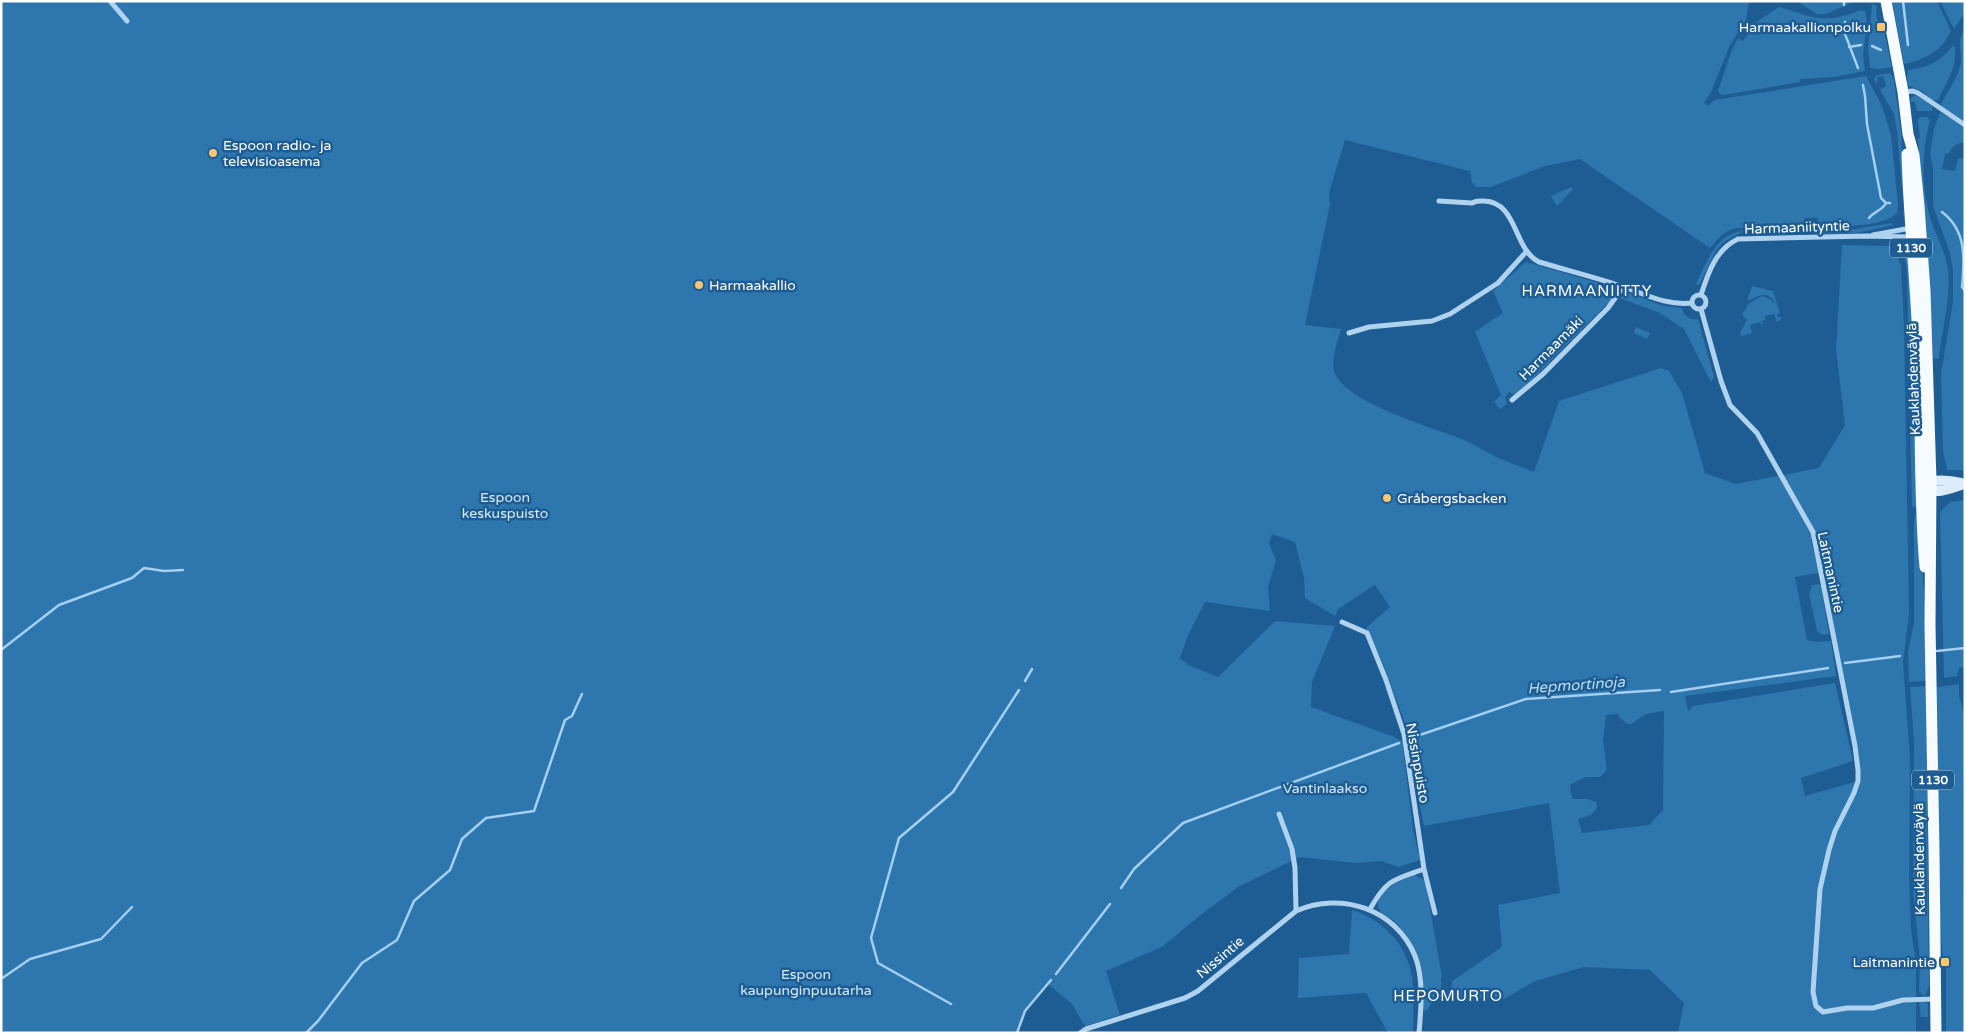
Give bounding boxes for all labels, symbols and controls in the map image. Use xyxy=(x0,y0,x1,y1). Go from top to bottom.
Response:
place label: Harmaakallionpolku xyxy=(1739,19,1871,36)
marker: Harmaakallionpolku xyxy=(1875,21,1887,33)
place label: Espoon radio- ja televisioasema xyxy=(223,137,331,170)
marker: Espoon radio- ja televisioasema xyxy=(207,147,219,159)
street label: Harmaaniityntie xyxy=(1744,217,1850,238)
road number: 1130 xyxy=(1890,238,1932,258)
place label: Harmaakallio xyxy=(709,277,796,294)
marker: Harmaakallio xyxy=(693,279,705,291)
district label: HARMAANIITTY xyxy=(1522,282,1652,300)
street label: Harmaamäki xyxy=(1516,313,1587,384)
street label: Kauklahdenväylä xyxy=(1903,323,1924,435)
park label: Espoon keskuspuisto xyxy=(462,489,548,522)
place label: Gråbergsbacken xyxy=(1397,490,1506,507)
marker: Gråbergsbacken xyxy=(1381,492,1393,504)
street label: Laitmanintie xyxy=(1814,530,1847,614)
water label: Hepmortinoja xyxy=(1527,673,1626,697)
street label: Nissinpuisto xyxy=(1402,722,1433,805)
road number: 1130 xyxy=(1912,770,1954,790)
park label: Vantinlaakso xyxy=(1283,780,1367,797)
street label: Kauklahdenväylä xyxy=(1910,803,1929,915)
street label: Nissintie xyxy=(1193,933,1248,982)
place label: Laitmanintie xyxy=(1852,954,1935,971)
marker: Laitmanintie xyxy=(1939,956,1951,968)
park label: Espoon kaupunginpuutarha xyxy=(740,966,872,999)
district label: HEPOMURTO xyxy=(1393,987,1503,1005)

